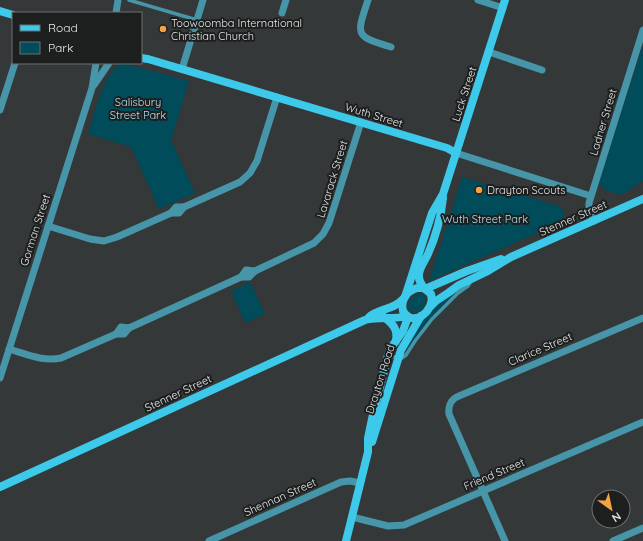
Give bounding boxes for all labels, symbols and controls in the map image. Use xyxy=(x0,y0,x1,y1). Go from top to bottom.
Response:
legend xyxy=(12,12,142,64)
place label: Toowoomba International Christian Church xyxy=(171,16,302,43)
text: Road xyxy=(48,20,78,35)
marker: Toowoomba International Christian Church xyxy=(158,24,168,34)
text: Park xyxy=(48,40,73,55)
street label: Luck Street xyxy=(449,65,480,123)
street label: Ladner Street xyxy=(586,87,620,157)
park label: Salisbury Street Park xyxy=(110,95,166,122)
street label: Wuth Street xyxy=(343,100,405,131)
street label: Lavarack Street xyxy=(314,138,351,219)
place label: Drayton Scouts xyxy=(487,183,566,197)
marker: Drayton Scouts xyxy=(474,185,484,195)
street label: Gorman Street xyxy=(17,192,53,268)
street label: Stenner Street xyxy=(537,197,609,239)
park label: Wuth Street Park xyxy=(442,212,528,226)
street label: Clarice Street xyxy=(506,329,574,369)
street label: Drayton Road xyxy=(362,343,398,415)
street label: Stenner Street xyxy=(142,371,214,415)
street label: Friend Street xyxy=(461,455,527,493)
street label: Shennan Street xyxy=(242,475,318,519)
north arrow xyxy=(591,489,631,529)
text: N xyxy=(609,509,624,525)

